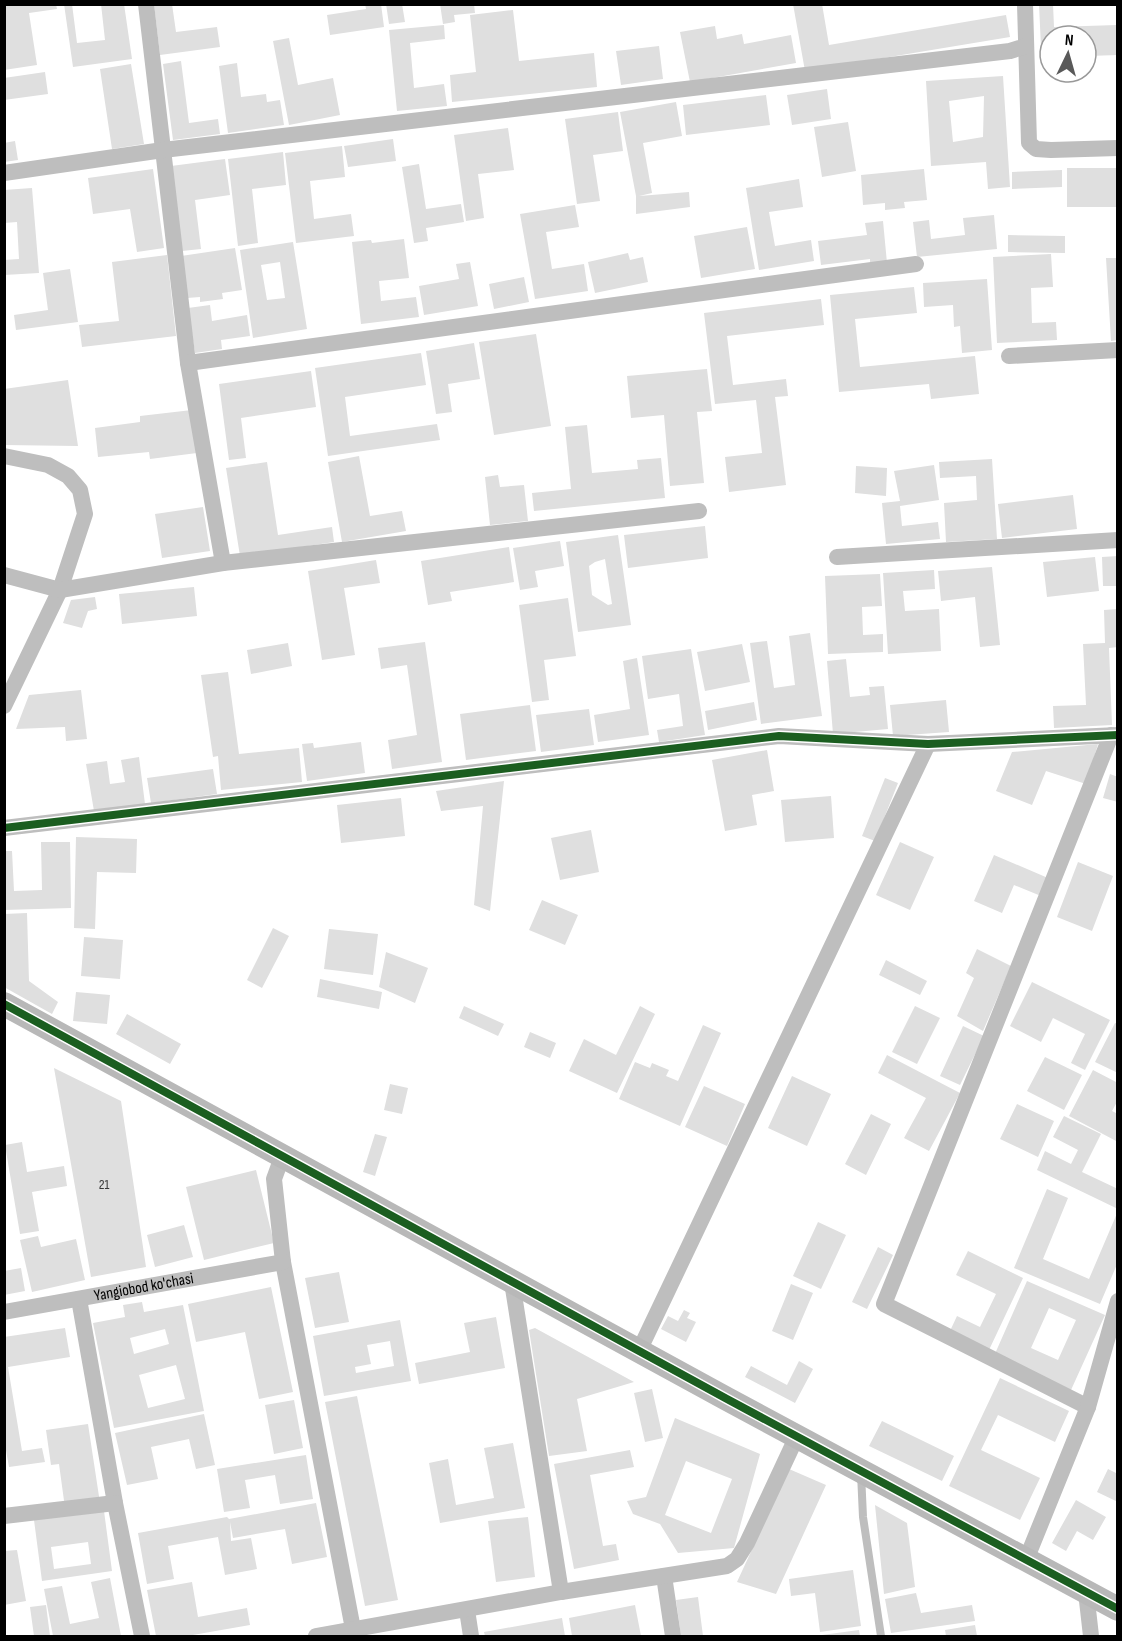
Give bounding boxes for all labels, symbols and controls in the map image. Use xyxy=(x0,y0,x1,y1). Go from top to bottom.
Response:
north arrow xyxy=(1038,24,1098,84)
text: N xyxy=(1064,31,1074,50)
house number: 21 xyxy=(99,1176,109,1193)
street label: Yangiobod ko'chasi xyxy=(93,1269,195,1305)

